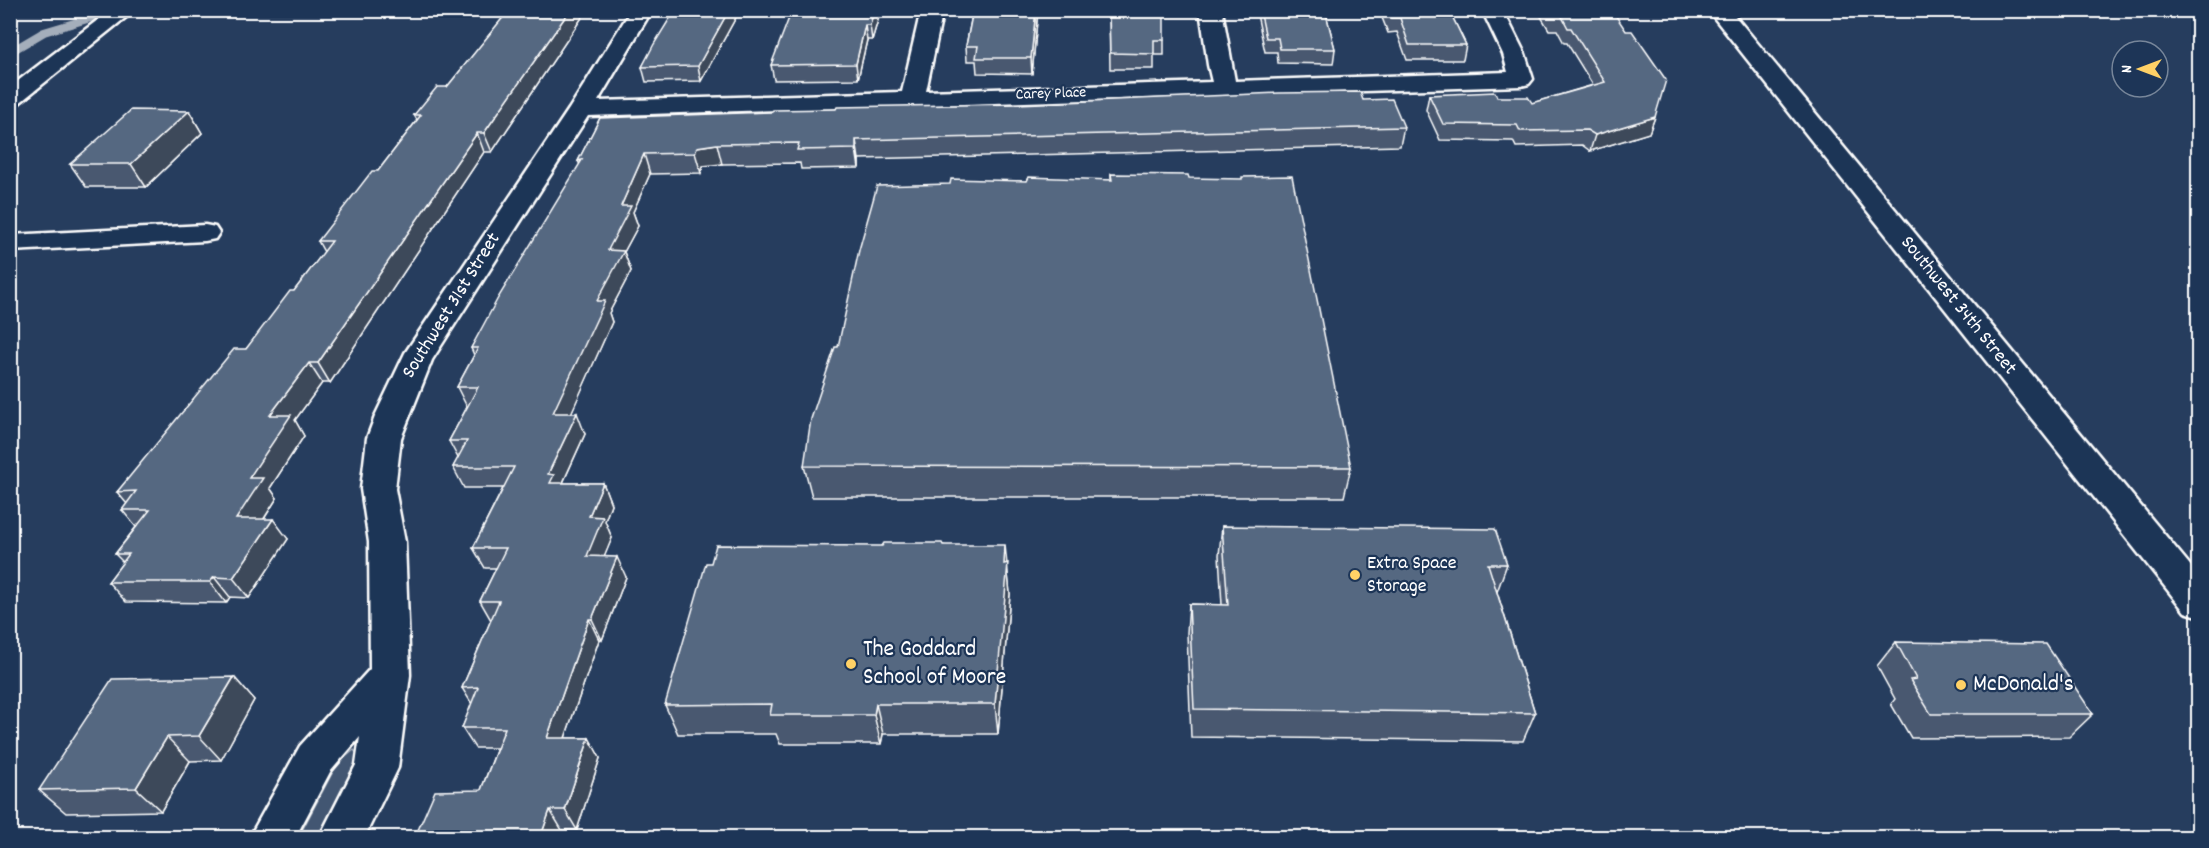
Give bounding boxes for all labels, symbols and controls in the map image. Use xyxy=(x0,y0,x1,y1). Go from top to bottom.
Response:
north arrow xyxy=(2110,39,2170,99)
text: N xyxy=(2116,65,2139,73)
street label: Carey Place xyxy=(1015,81,1087,107)
street label: Southwest 31st Street xyxy=(396,228,508,384)
street label: Southwest 34th Street xyxy=(1893,230,2023,382)
place label: Extra Space Storage xyxy=(1367,550,1457,601)
marker: Extra Space Storage xyxy=(1348,568,1362,582)
place label: The Goddard School of Moore xyxy=(863,633,1006,695)
marker: The Goddard School of Moore xyxy=(844,657,858,671)
place label: McDonald's xyxy=(1973,668,2074,702)
marker: McDonald's xyxy=(1954,678,1968,692)

